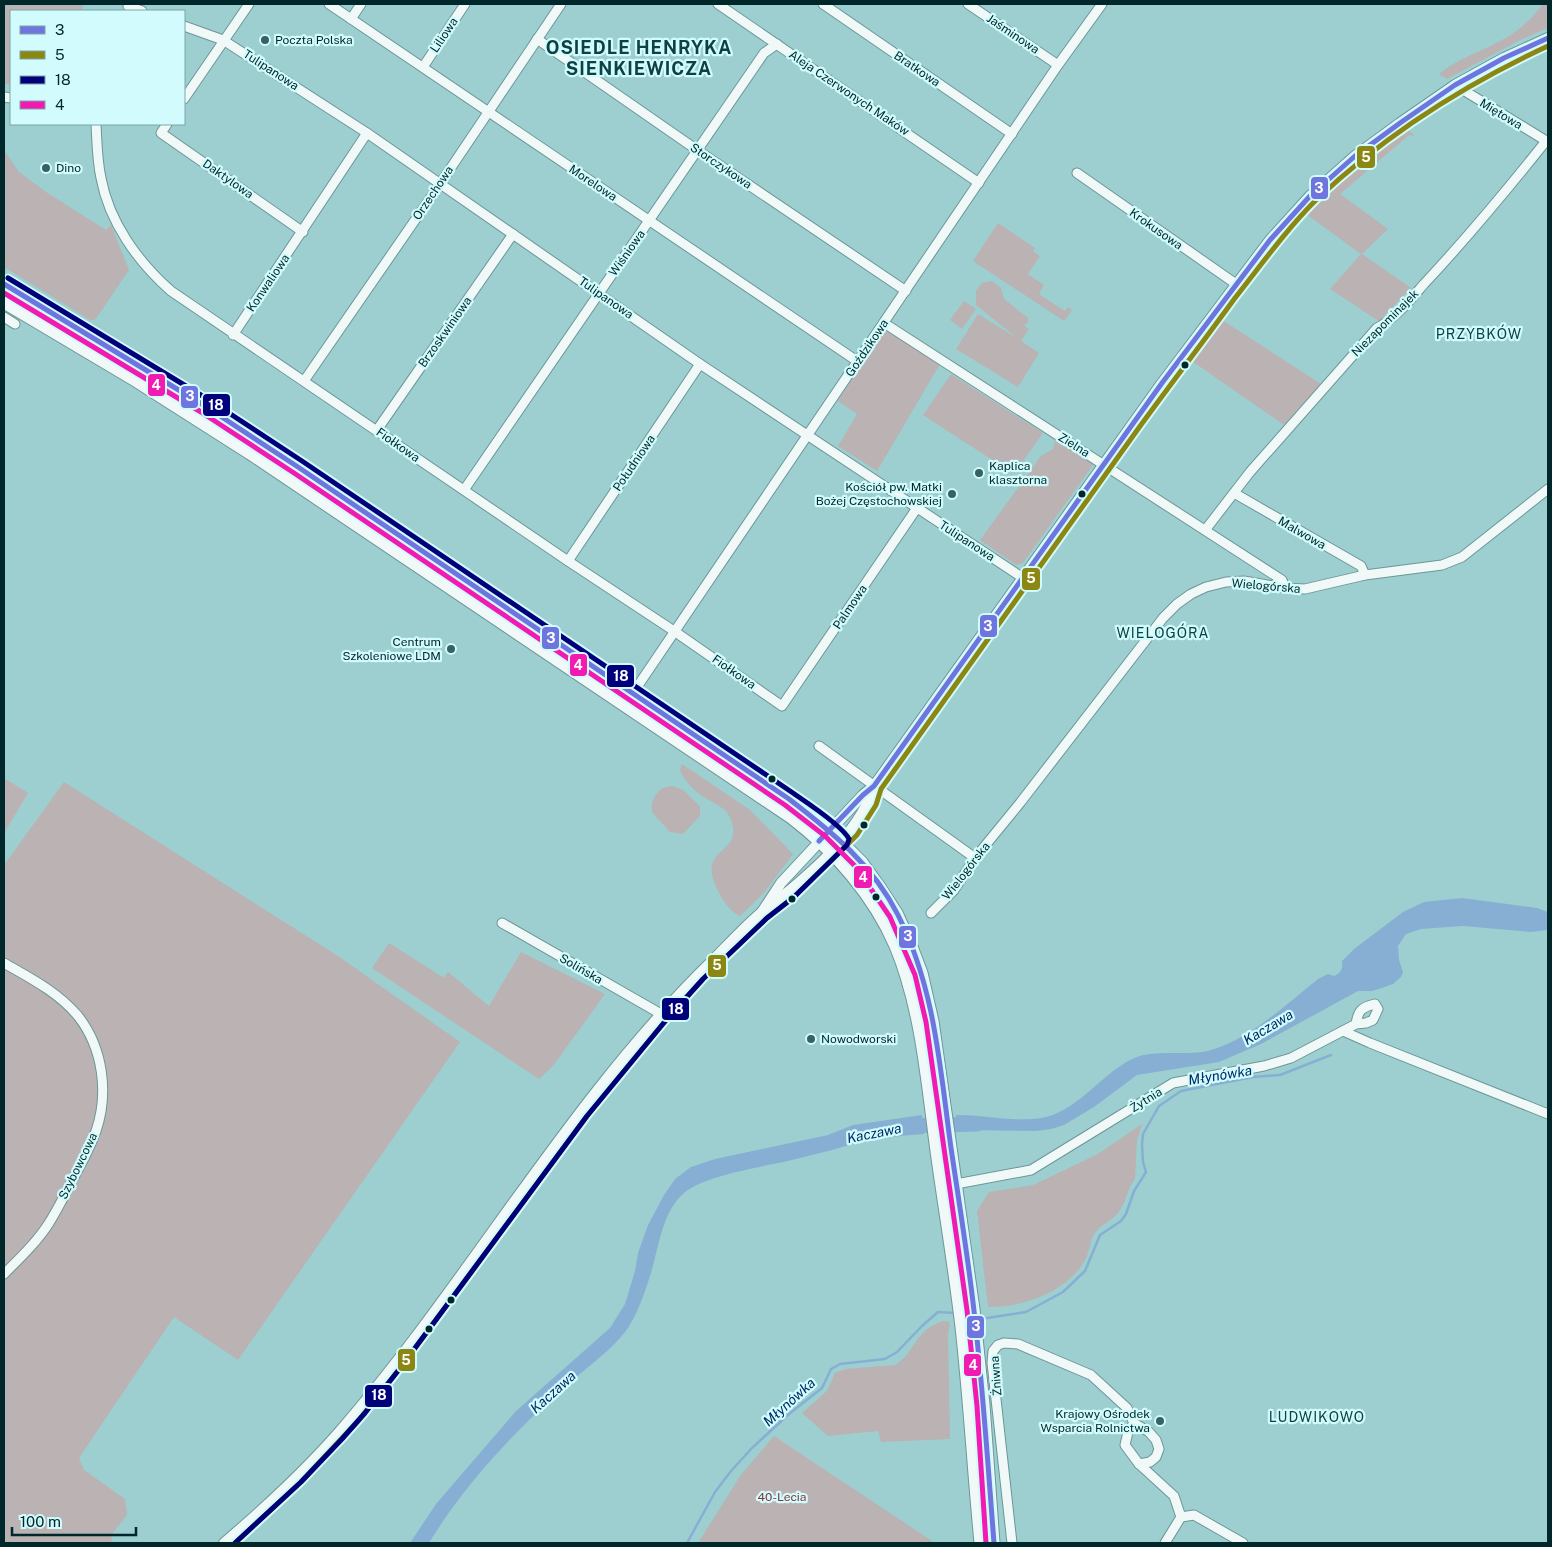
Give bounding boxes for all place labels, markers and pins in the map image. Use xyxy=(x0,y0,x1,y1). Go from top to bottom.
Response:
place label: Poczta Polska xyxy=(275,33,353,47)
marker: Poczta Polska xyxy=(259,34,271,46)
place label: Dino xyxy=(56,161,81,175)
marker: Dino xyxy=(40,162,52,174)
unlabelled marker xyxy=(1180,360,1190,370)
place label: Kaplica klasztorna xyxy=(989,459,1047,487)
marker: Kaplica klasztorna xyxy=(973,467,985,479)
place label: Kościół pw. Matki Bożej Częstochowskiej xyxy=(816,480,942,508)
marker: Kościół pw. Matki Bożej Częstochowskiej xyxy=(946,488,958,500)
unlabelled marker xyxy=(1077,489,1087,499)
place label: Centrum Szkoleniowe LDM xyxy=(343,635,441,663)
marker: Centrum Szkoleniowe LDM xyxy=(445,643,457,655)
unlabelled marker xyxy=(767,774,777,784)
unlabelled marker xyxy=(859,820,869,830)
unlabelled marker xyxy=(871,892,881,902)
unlabelled marker xyxy=(787,894,797,904)
place label: Nowodworski xyxy=(821,1032,896,1046)
marker: Nowodworski xyxy=(805,1033,817,1045)
unlabelled marker xyxy=(446,1295,456,1305)
unlabelled marker xyxy=(424,1324,434,1334)
place label: Krajowy Ośrodek Wsparcia Rolnictwa xyxy=(1041,1407,1150,1435)
marker: Krajowy Ośrodek Wsparcia Rolnictwa xyxy=(1154,1415,1166,1427)

